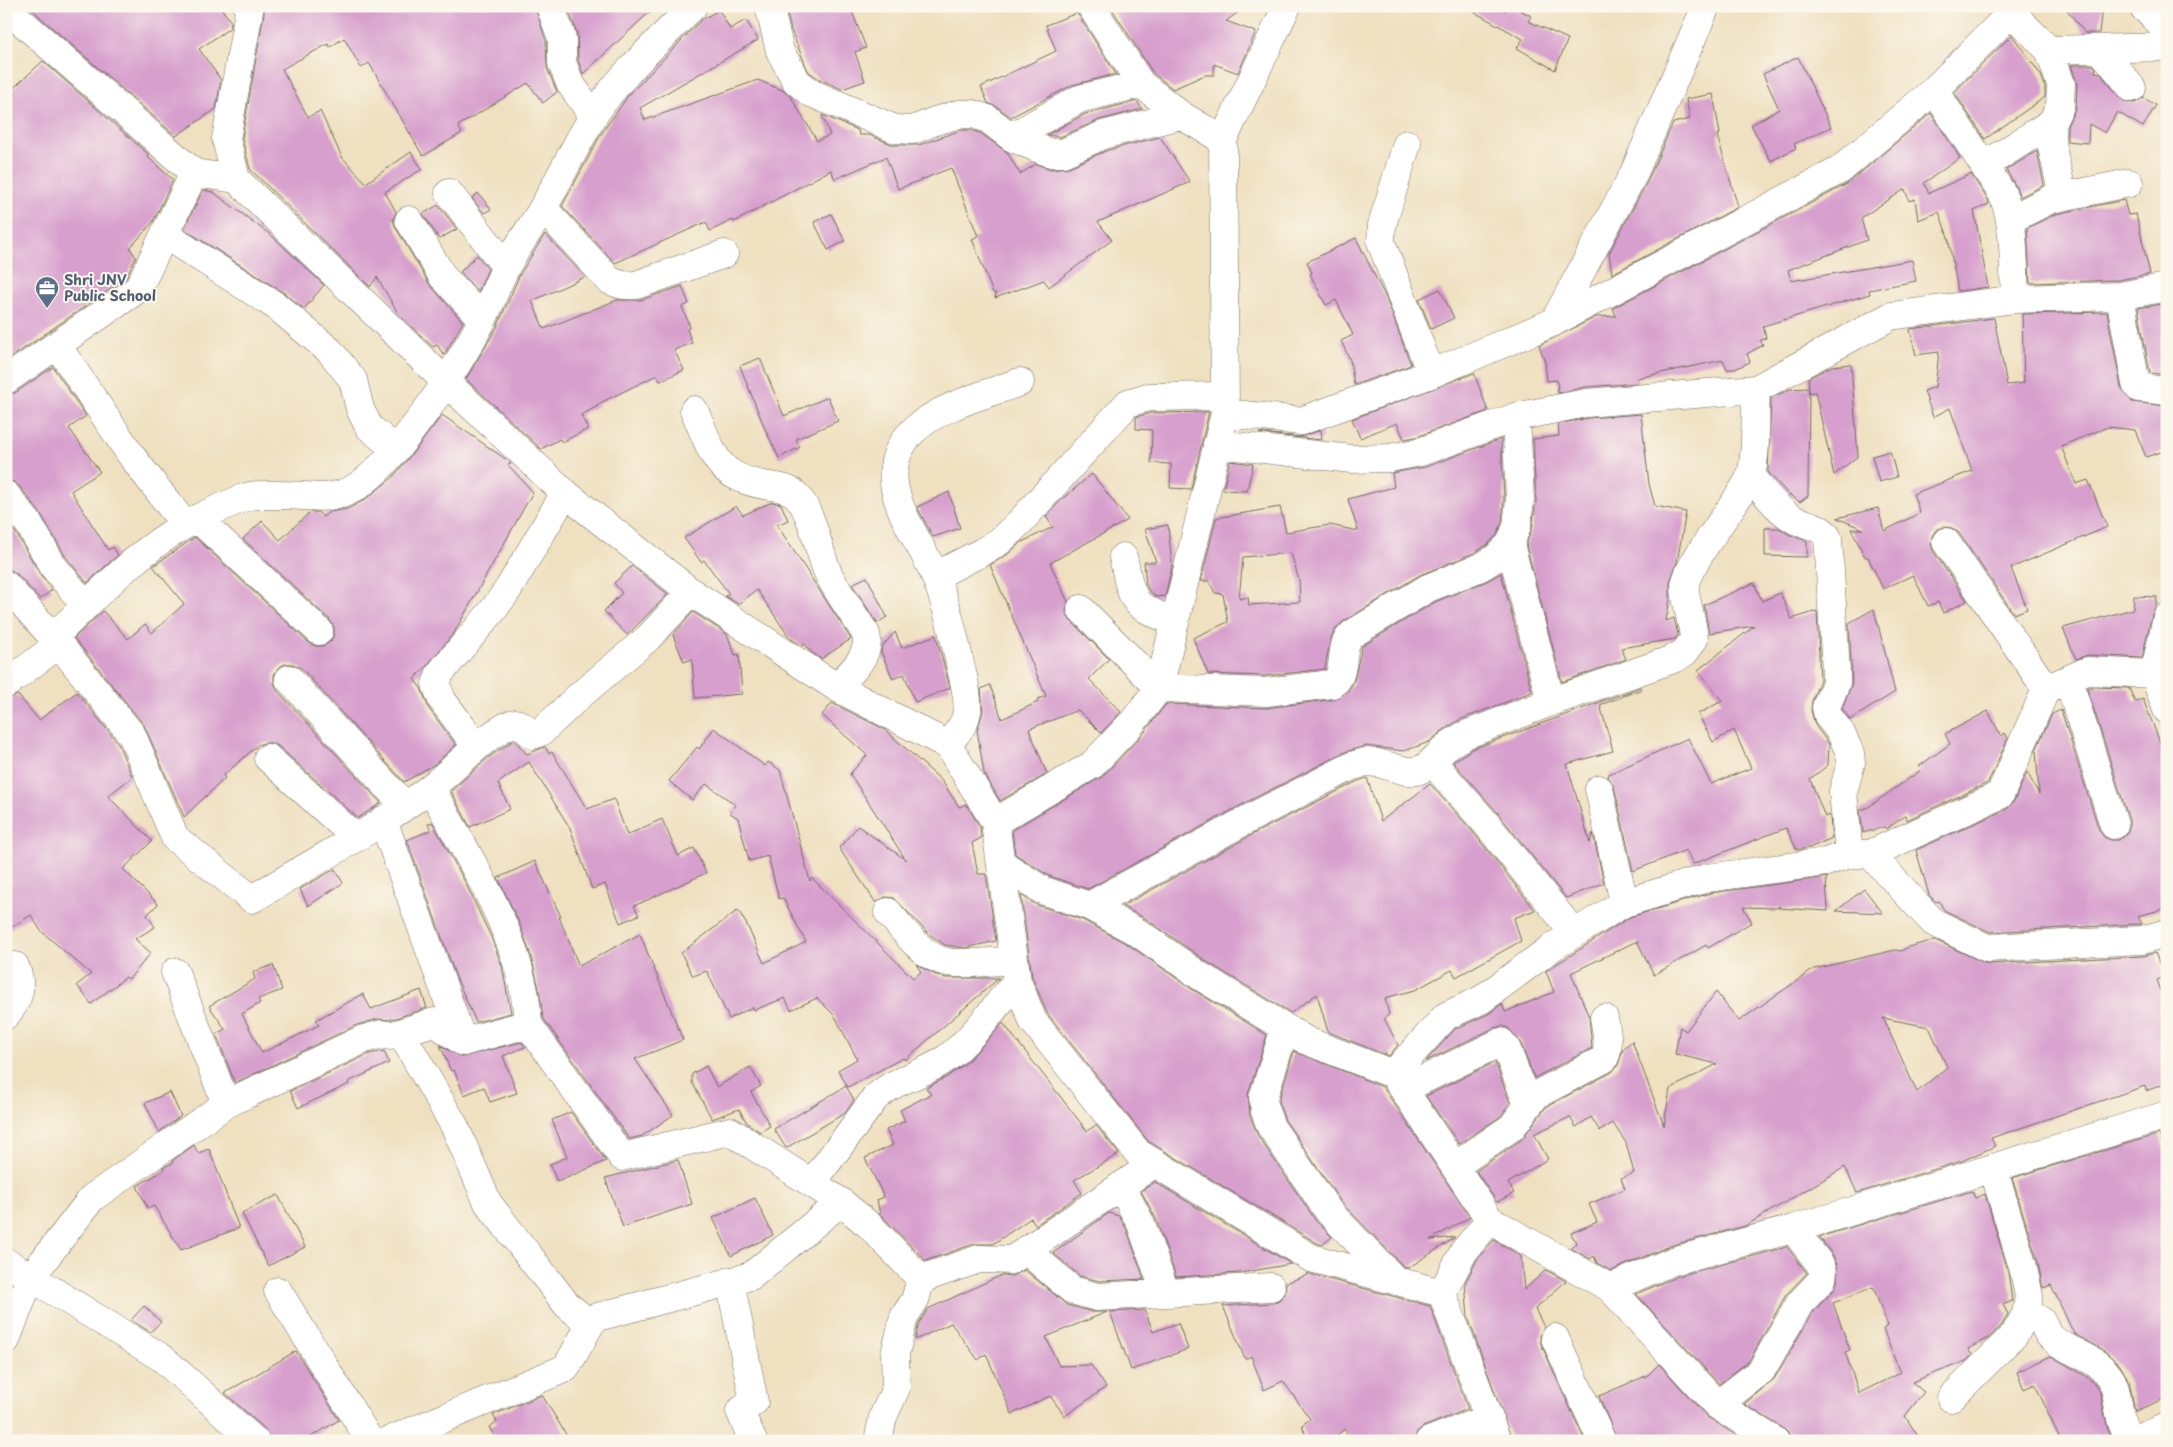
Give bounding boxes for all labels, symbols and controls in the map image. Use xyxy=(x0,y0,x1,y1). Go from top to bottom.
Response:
place label: Shri JNV Public School xyxy=(64,269,156,306)
office icon: Shri JNV Public School xyxy=(34,275,60,309)

